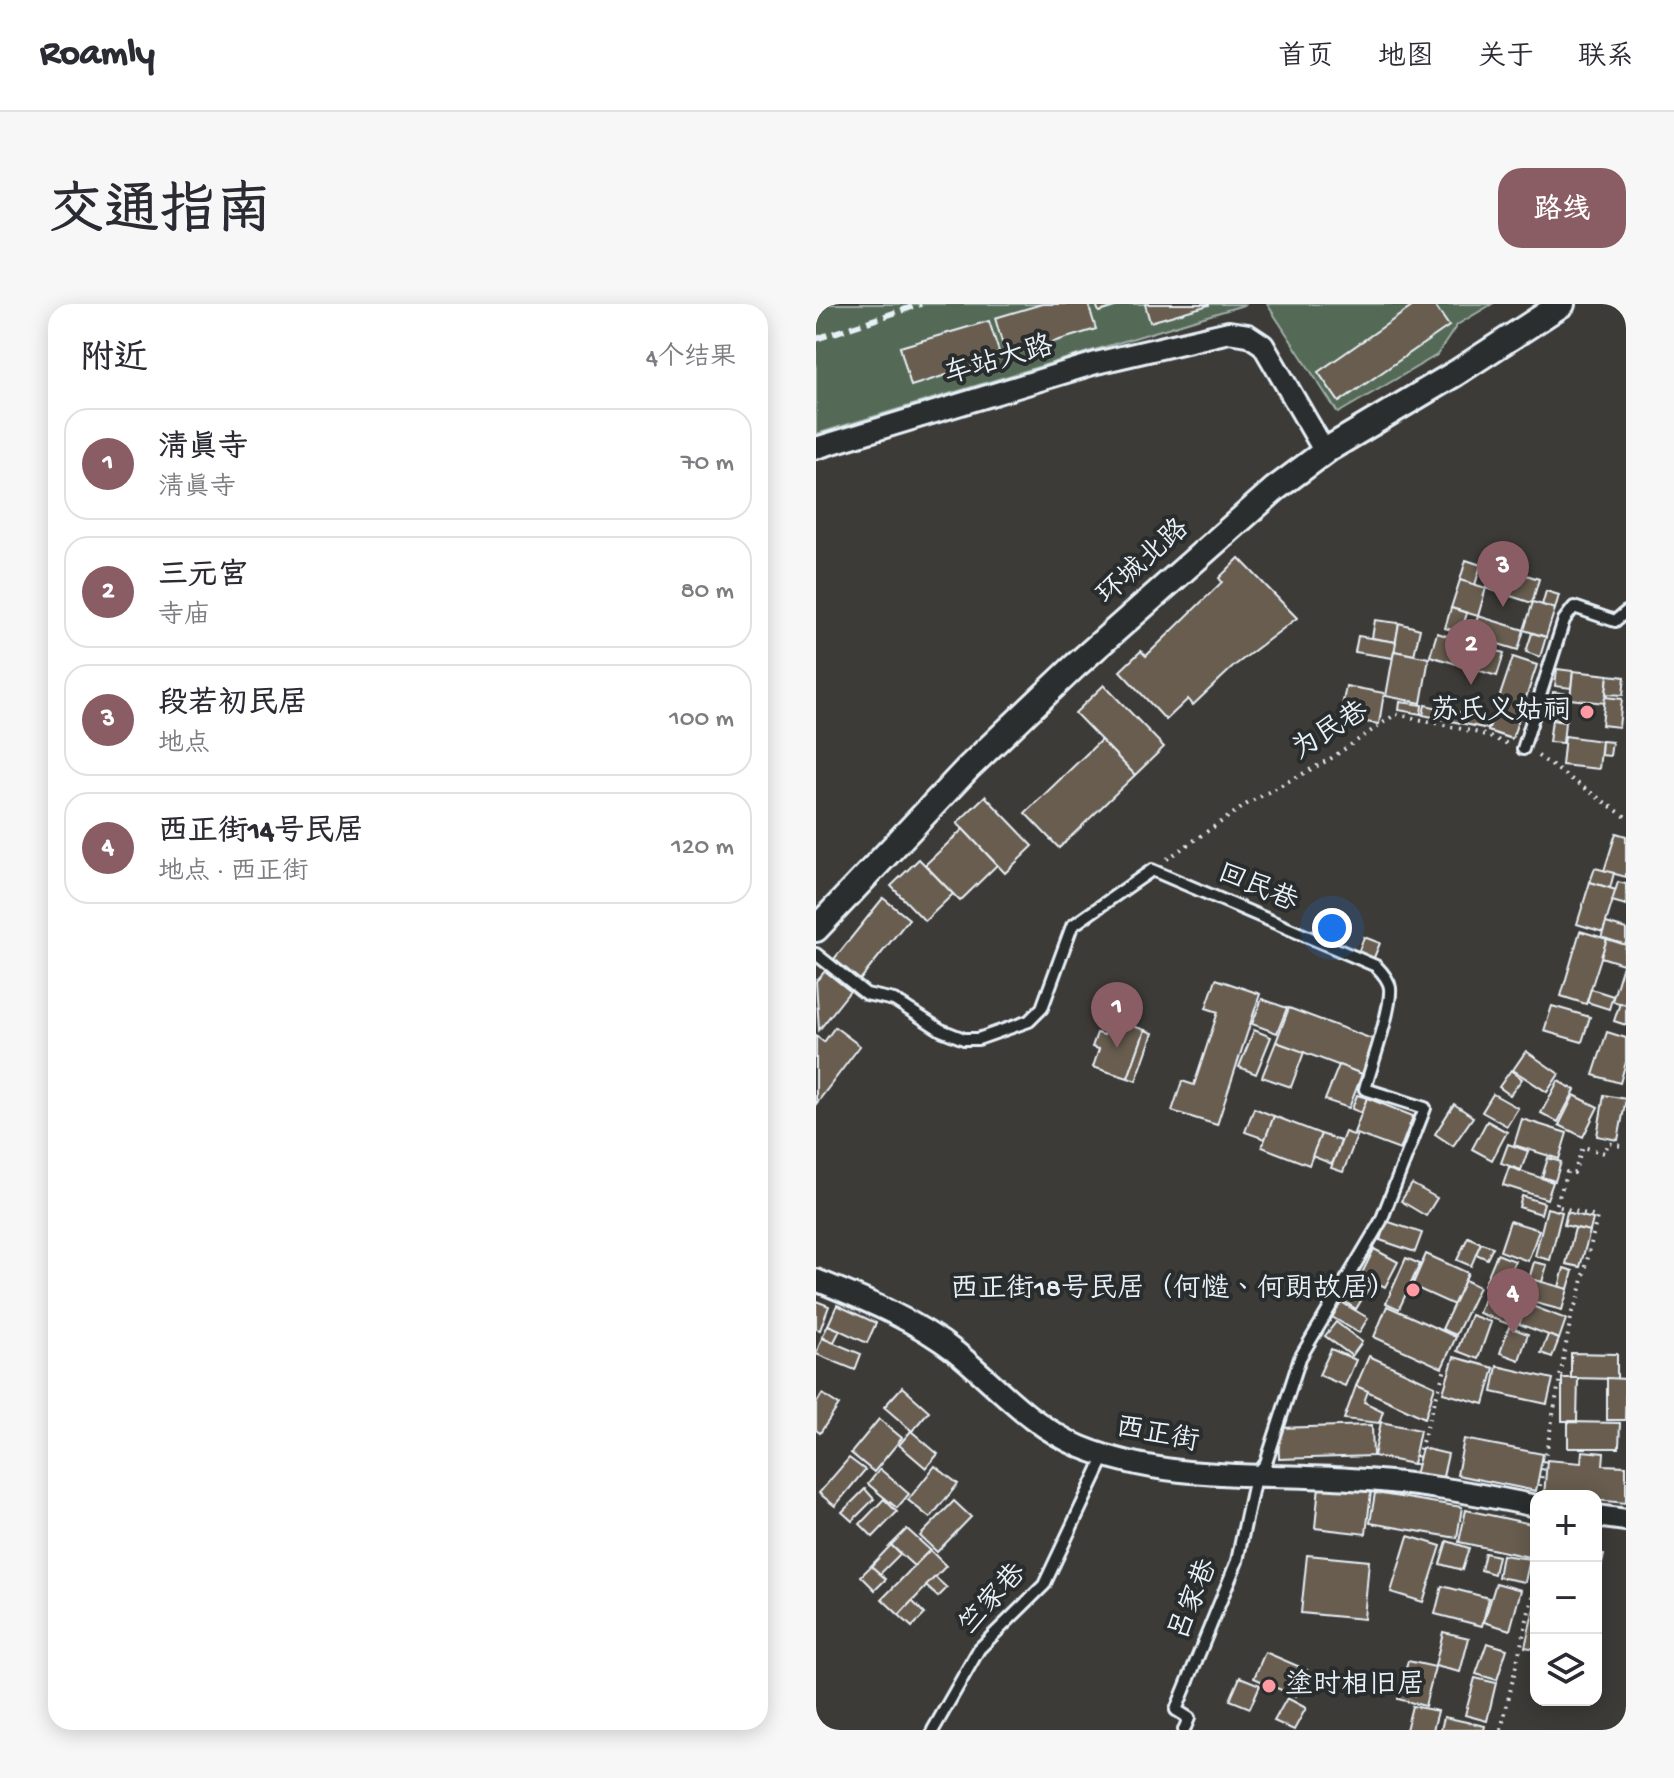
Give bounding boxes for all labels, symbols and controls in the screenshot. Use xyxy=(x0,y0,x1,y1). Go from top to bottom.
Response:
text: Roamly xyxy=(40,33,155,77)
text: 首页 xyxy=(1278,42,1334,75)
text: 地图 xyxy=(1378,42,1434,75)
text: 关于 xyxy=(1478,42,1534,75)
text: 联系 xyxy=(1578,42,1634,75)
button: 路线 xyxy=(1498,168,1626,248)
text: 交通指南 xyxy=(48,183,272,249)
street label: 车站大路 xyxy=(940,329,1057,393)
text: 附近 xyxy=(80,341,148,381)
text: 4个结果 xyxy=(646,344,736,375)
text: 清真寺 xyxy=(158,432,248,467)
text: 1 xyxy=(103,449,113,480)
text: 70 m xyxy=(681,449,734,480)
text: 清真寺 xyxy=(158,474,236,505)
street label: 环城北路 xyxy=(1090,512,1197,613)
pin: 3 xyxy=(1477,541,1529,607)
text: 三元宫 xyxy=(158,560,248,595)
text: 2 xyxy=(102,577,114,608)
text: 80 m xyxy=(680,577,734,608)
text: 寺庙 xyxy=(158,602,210,633)
pin: 2 xyxy=(1445,619,1497,685)
text: 段若初民居 xyxy=(158,688,308,723)
street label: 为民巷 xyxy=(1286,694,1376,768)
place label: 苏氏义姑祠 xyxy=(1431,695,1571,729)
marker: 苏氏义姑祠 xyxy=(1578,703,1596,721)
text: 3 xyxy=(101,705,115,736)
text: 100 m xyxy=(669,705,734,736)
text: 地点 xyxy=(158,730,210,761)
text: 西正街14号民居 xyxy=(158,816,364,851)
text: 4 xyxy=(102,833,114,864)
text: 120 m xyxy=(671,833,734,864)
street label: 回民巷 xyxy=(1212,856,1303,921)
text: 地点 · 西正街 xyxy=(158,858,308,889)
your location xyxy=(1312,908,1352,948)
pin: 1 xyxy=(1091,982,1143,1048)
pin: 4 xyxy=(1487,1268,1539,1334)
place label: 西正街18号民居（何慥、何朗故居） xyxy=(950,1272,1397,1307)
marker: 西正街18号民居（何慥、何朗故居） xyxy=(1404,1281,1422,1299)
street label: 西正街 xyxy=(1113,1412,1201,1460)
map controls xyxy=(1530,1490,1602,1706)
button: + xyxy=(1530,1490,1602,1562)
street label: 吕家巷 xyxy=(1163,1554,1226,1645)
street label: 竺家巷 xyxy=(953,1556,1035,1642)
button: − xyxy=(1530,1562,1602,1634)
button: layers xyxy=(1530,1634,1602,1706)
place label: 塗时相旧居 xyxy=(1285,1668,1425,1703)
marker: 塗时相旧居 xyxy=(1260,1677,1278,1695)

